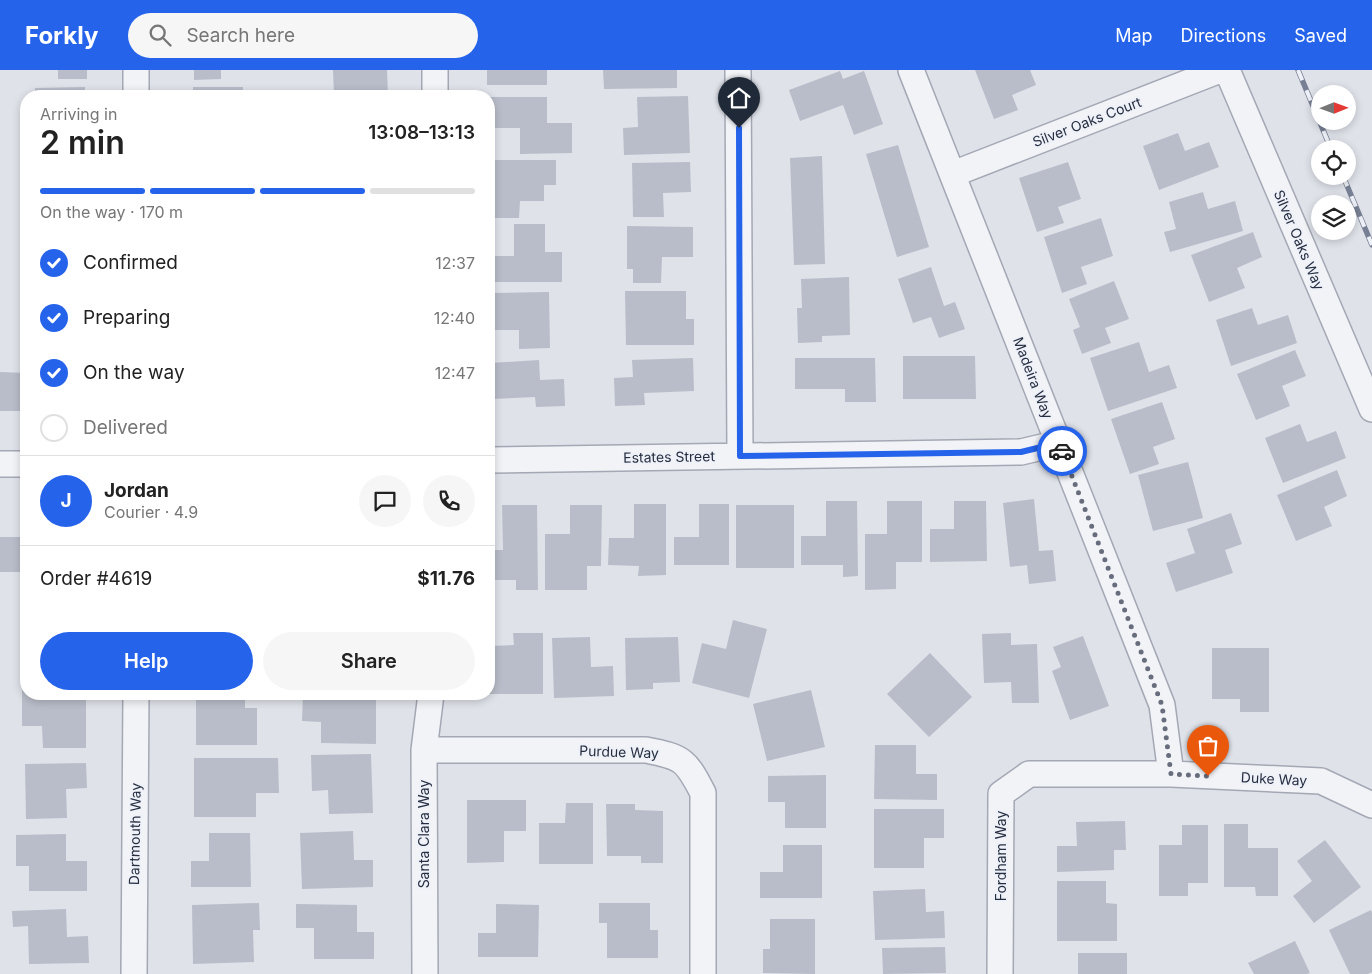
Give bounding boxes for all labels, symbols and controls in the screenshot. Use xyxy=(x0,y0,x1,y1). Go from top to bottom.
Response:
search box xyxy=(128,13,478,58)
text: Forkly xyxy=(25,21,98,50)
icon: search xyxy=(146,21,174,49)
text: Search here xyxy=(186,24,295,47)
text: Map xyxy=(1115,25,1153,46)
text: Directions xyxy=(1181,25,1266,46)
text: Saved xyxy=(1294,25,1347,46)
pin xyxy=(718,77,760,128)
icon: home xyxy=(725,84,753,112)
north arrow xyxy=(1311,85,1356,130)
map controls xyxy=(1311,85,1356,240)
street label: Silver Oaks Court xyxy=(1030,93,1144,150)
text: Arriving in xyxy=(40,104,117,124)
text: 13:08–13:13 xyxy=(368,121,475,144)
text: 2 min xyxy=(40,123,125,162)
button: locate xyxy=(1311,140,1356,185)
street label: Silver Oaks Way xyxy=(1271,187,1328,292)
button: layers xyxy=(1311,195,1356,240)
text: On the way · 170 m xyxy=(40,202,183,222)
icon: check xyxy=(40,249,68,277)
text: Confirmed xyxy=(83,251,178,274)
text: 12:37 xyxy=(435,253,475,273)
icon: check xyxy=(40,304,68,332)
text: Preparing xyxy=(83,306,170,329)
text: 12:40 xyxy=(434,308,475,328)
street label: Madeira Way xyxy=(1010,334,1057,421)
icon: check xyxy=(40,359,68,387)
text: On the way xyxy=(83,361,185,384)
text: 12:47 xyxy=(435,363,475,383)
text: Delivered xyxy=(83,416,168,439)
courier xyxy=(1037,426,1087,476)
icon: car xyxy=(1048,437,1076,465)
street label: Estates Street xyxy=(623,447,715,466)
button: chat xyxy=(359,475,411,527)
button: phone xyxy=(423,475,475,527)
text: Jordan xyxy=(104,479,169,502)
text: J xyxy=(60,489,72,512)
text: Courier · 4.9 xyxy=(104,502,198,522)
text: Order #4619 xyxy=(40,567,152,590)
text: $11.76 xyxy=(417,567,475,590)
button: Help xyxy=(40,632,253,690)
button: Share xyxy=(263,632,475,690)
pin xyxy=(1187,725,1229,776)
icon: bag xyxy=(1194,732,1222,760)
street label: Purdue Way xyxy=(579,742,659,761)
street label: Duke Way xyxy=(1240,768,1308,789)
street label: Santa Clara Way xyxy=(415,780,432,888)
street label: Dartmouth Way xyxy=(125,783,144,885)
street label: Fordham Way xyxy=(992,811,1009,901)

